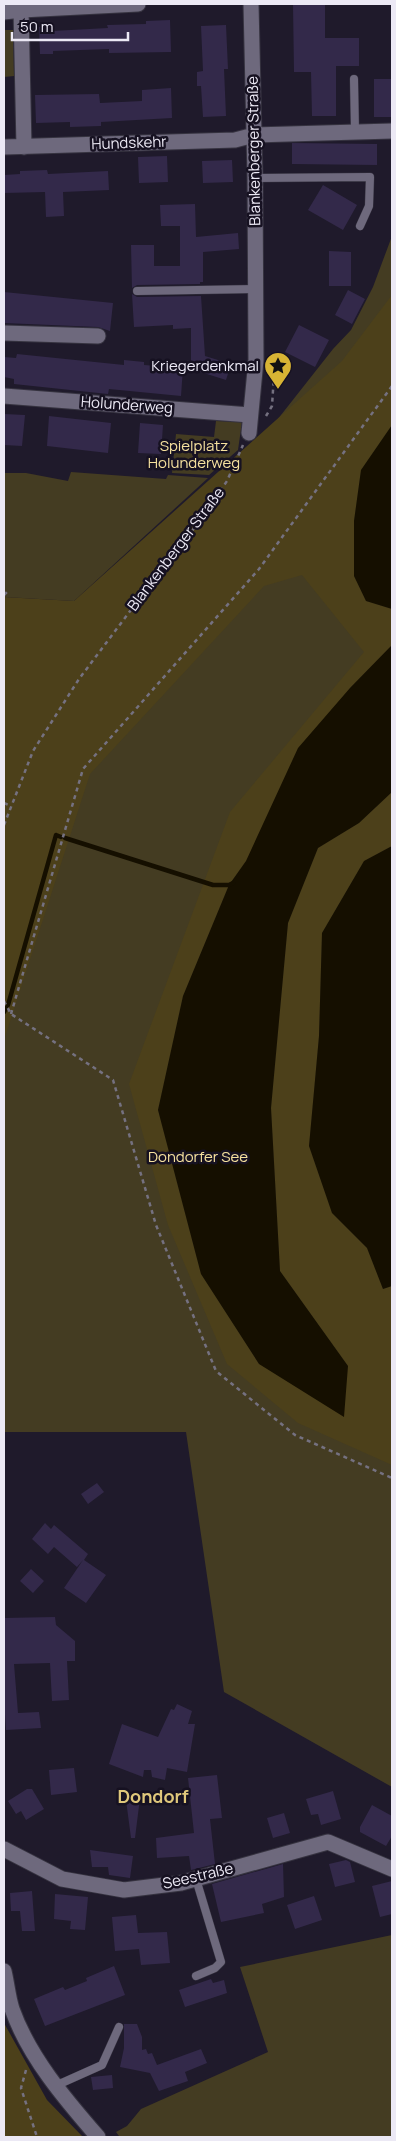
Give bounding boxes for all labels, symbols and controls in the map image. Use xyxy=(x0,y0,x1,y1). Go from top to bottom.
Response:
scale bar xyxy=(12,10,129,42)
text: 50 m xyxy=(20,16,54,37)
street label: Blankenberger Straße xyxy=(242,76,265,226)
street label: Hundskehr xyxy=(91,131,167,154)
place icon: Kriegerdenkmal xyxy=(263,351,293,390)
place label: Kriegerdenkmal xyxy=(151,355,259,376)
street label: Holunderweg xyxy=(80,391,174,418)
park label: Spielplatz Holunderweg xyxy=(148,435,240,473)
street label: Blankenberger Straße xyxy=(122,482,229,615)
park label: Dondorfer See xyxy=(148,1146,248,1167)
district label: Dondorf xyxy=(117,1784,189,1808)
street label: Seestraße xyxy=(161,1857,235,1894)

